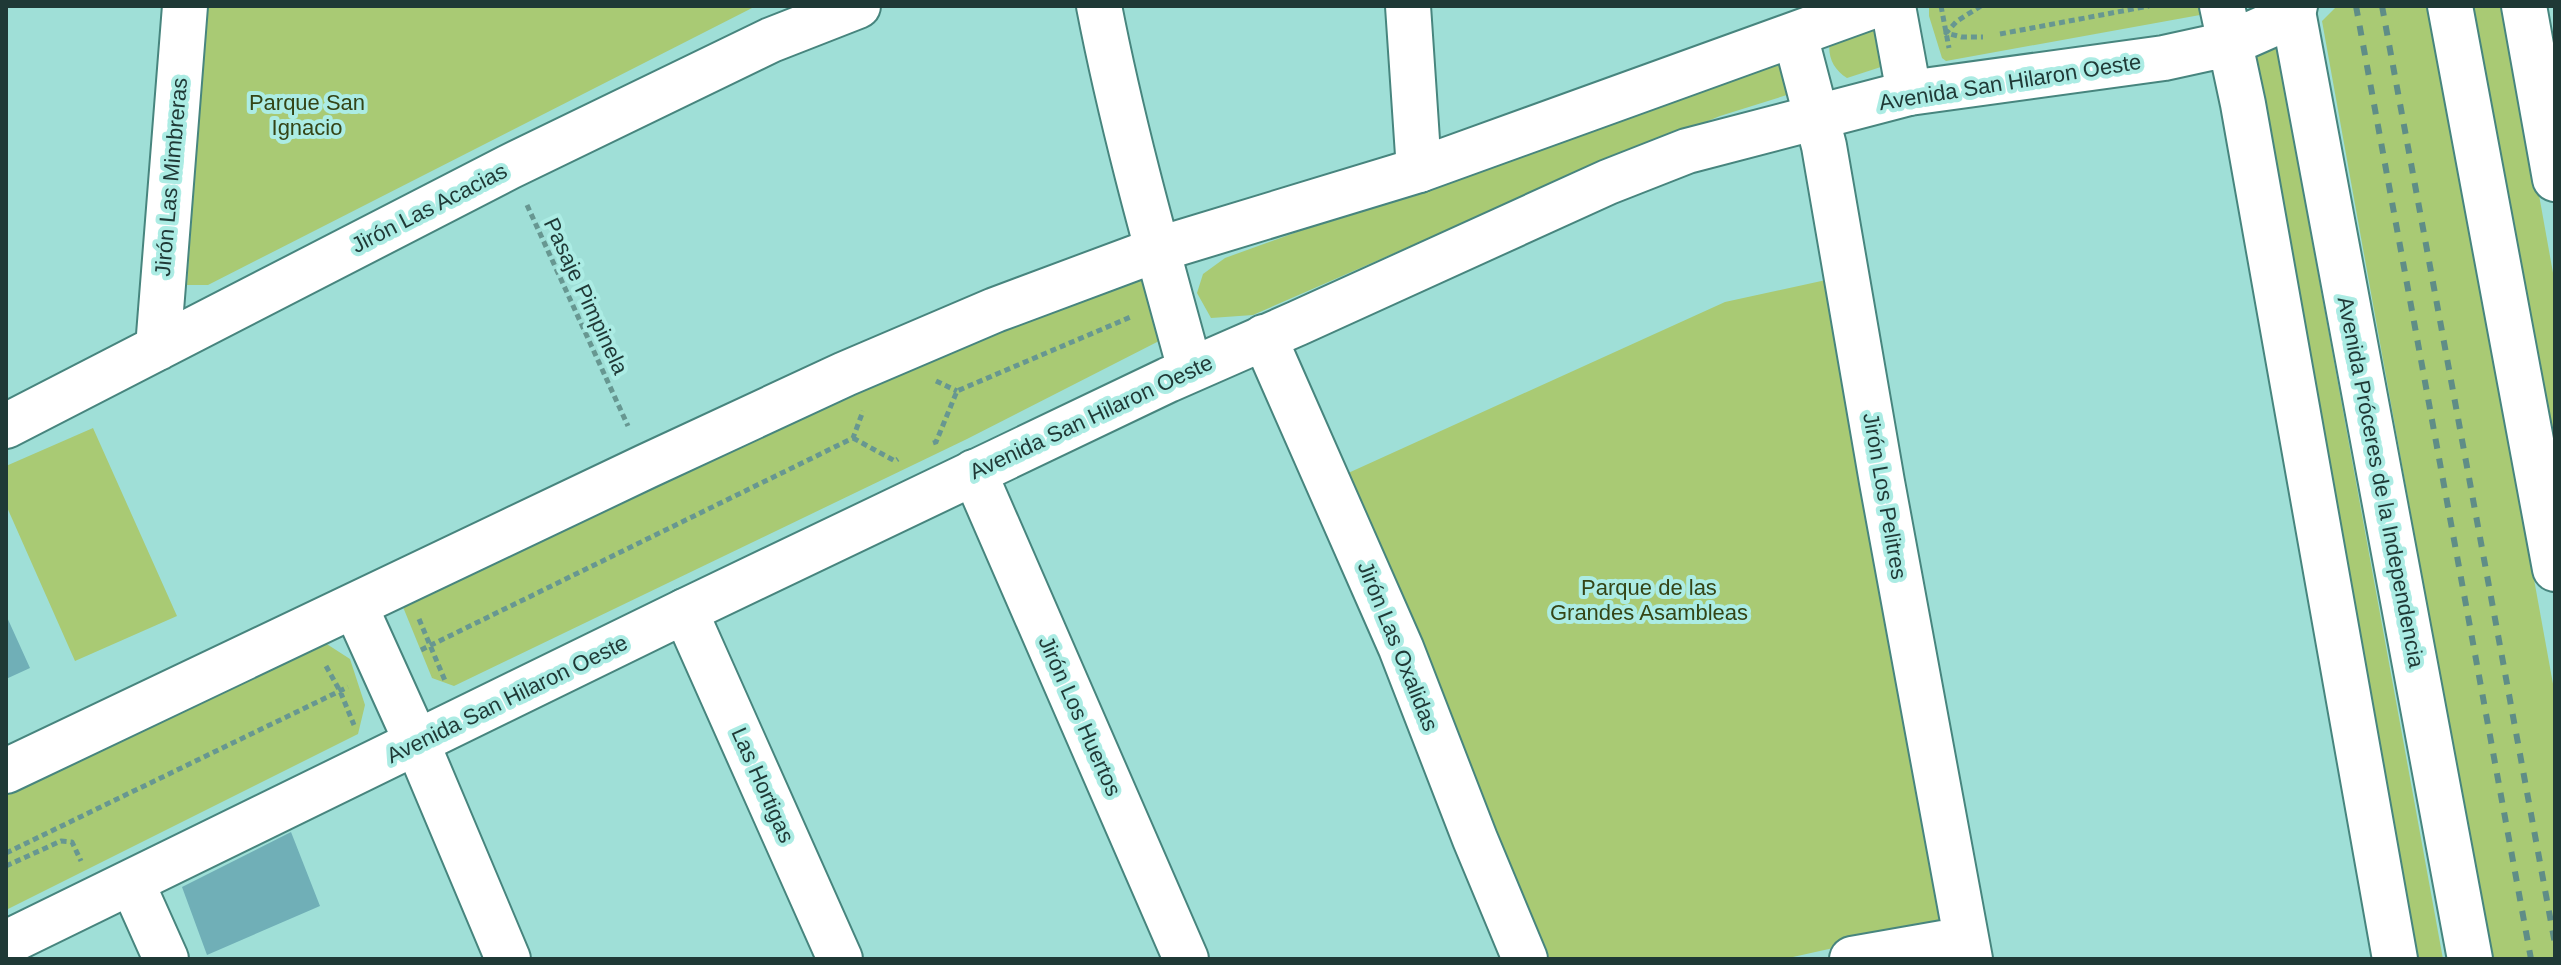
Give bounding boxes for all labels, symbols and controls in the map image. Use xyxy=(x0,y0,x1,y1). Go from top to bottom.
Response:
street label: Avenida San Hilaron Oeste xyxy=(1877,49,2143,115)
street label: Jirón Las Mimbreras xyxy=(150,77,192,277)
park label: Parque San Ignacio xyxy=(249,90,365,140)
street label: Jirón Las Acacias xyxy=(347,158,511,258)
street label: Pasaje Pimpinela xyxy=(539,214,634,379)
street label: Avenida Próceres de la Independencia xyxy=(2333,294,2429,670)
street label: Avenida San Hilaron Oeste xyxy=(966,350,1216,484)
street label: Jirón Los Pelitres xyxy=(1858,411,1912,581)
street label: Jirón Las Oxalidas xyxy=(1353,557,1443,735)
park label: Parque de las Grandes Asambleas xyxy=(1550,575,1748,625)
street label: Avenida San Hilaron Oeste xyxy=(382,630,632,768)
street label: Jirón Los Huertos xyxy=(1034,632,1126,800)
street label: Las Hortigas xyxy=(726,723,800,847)

